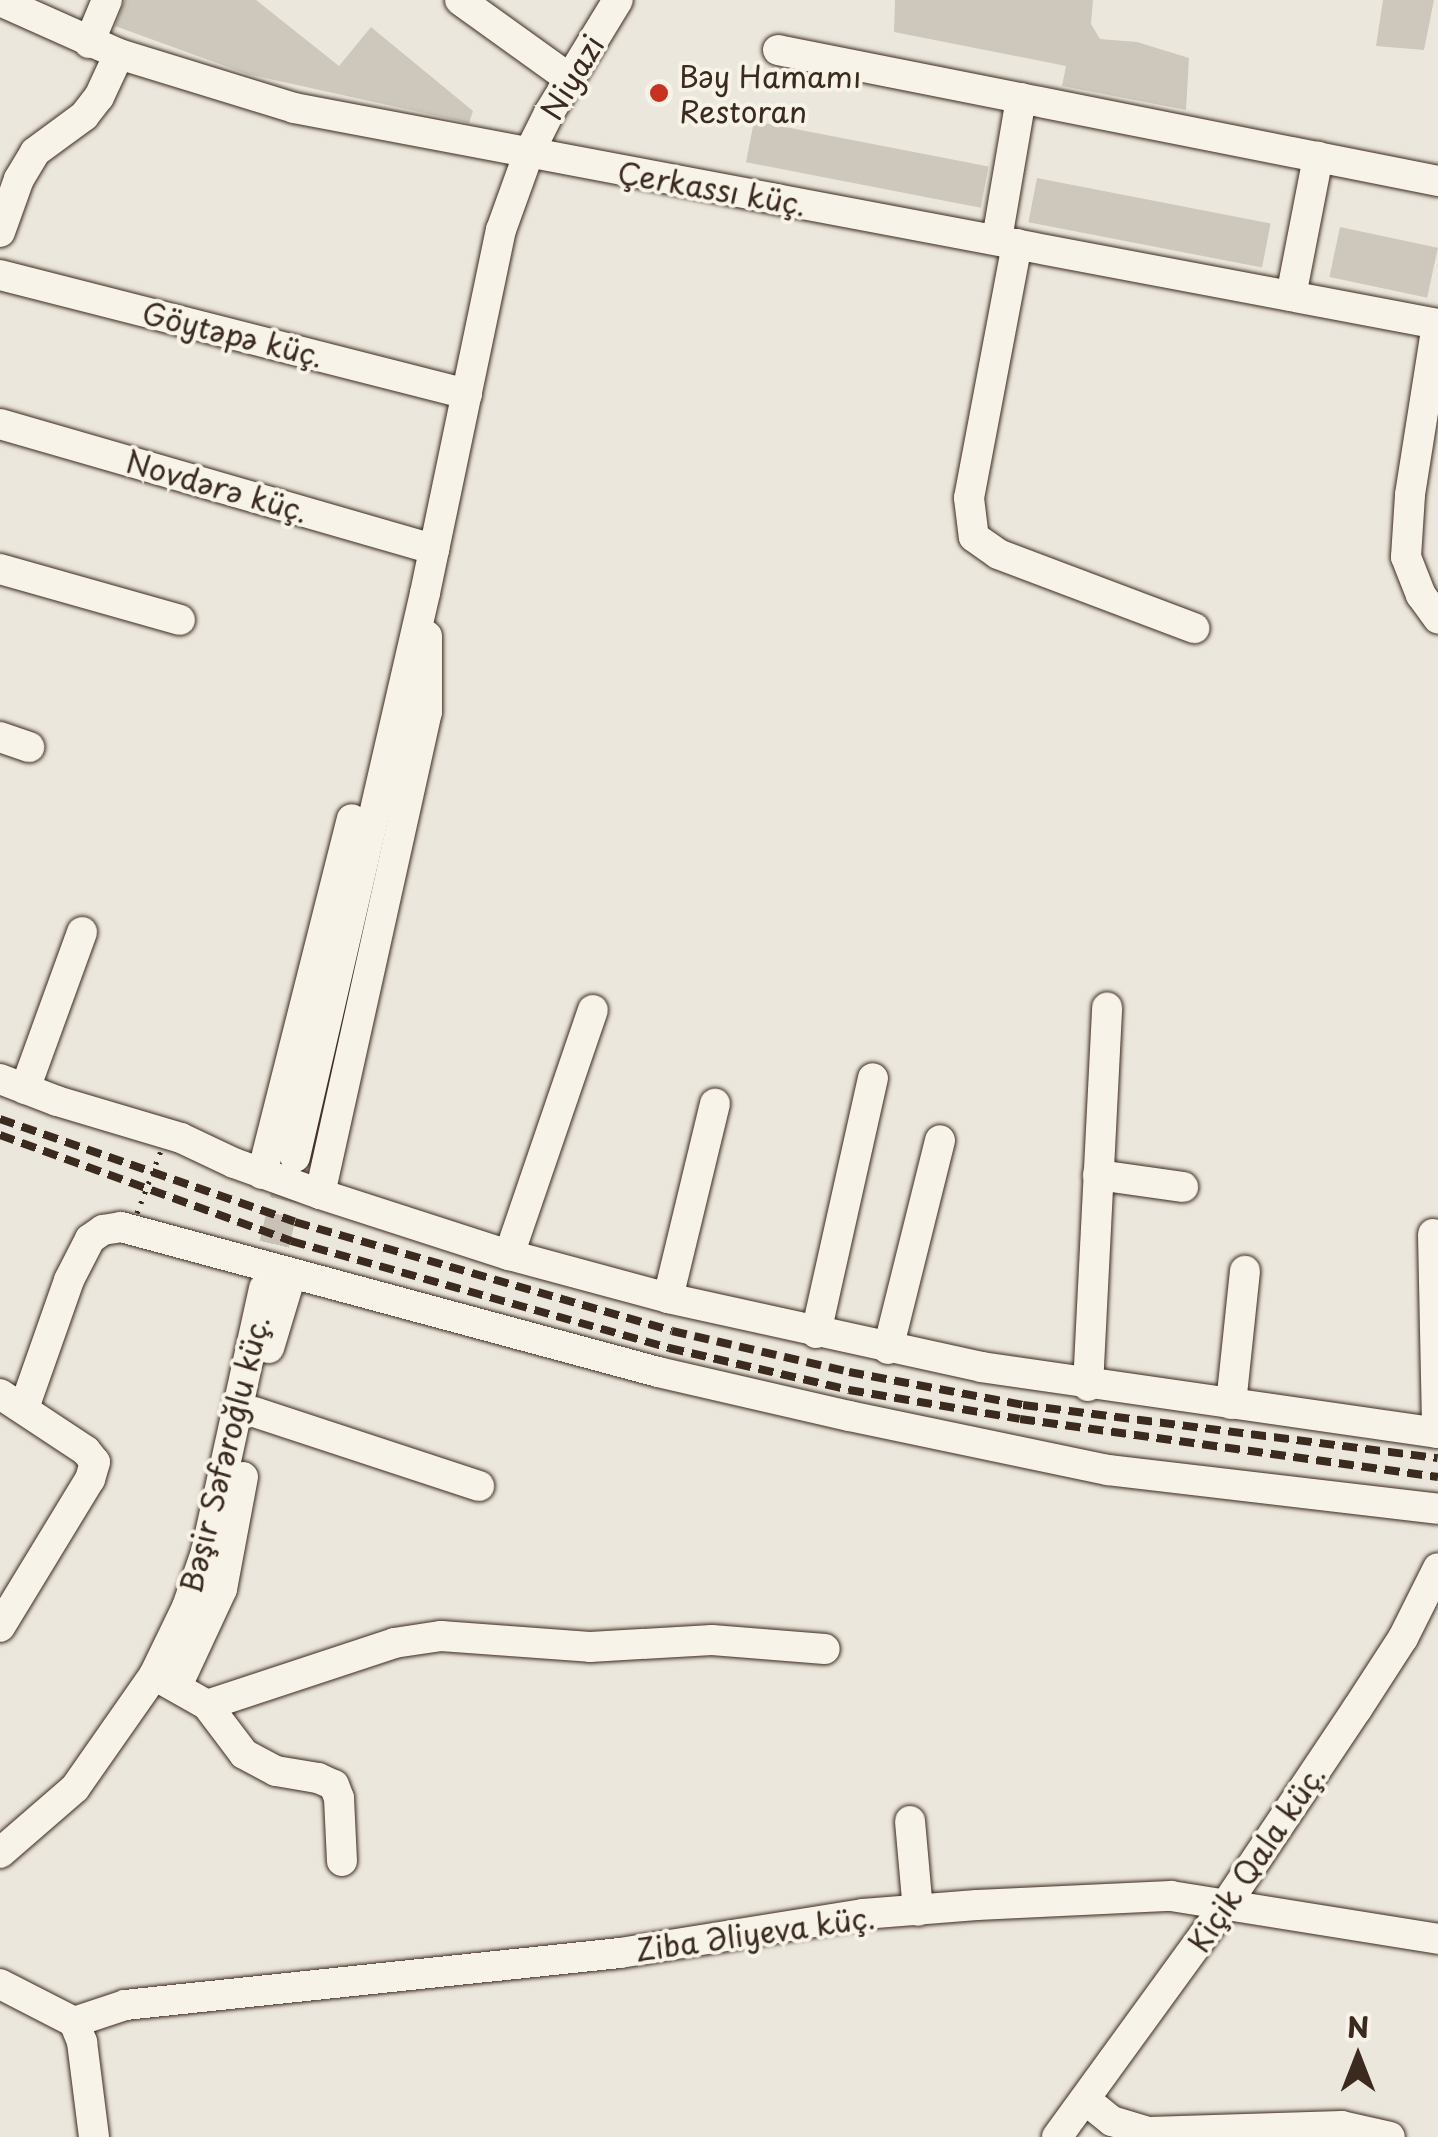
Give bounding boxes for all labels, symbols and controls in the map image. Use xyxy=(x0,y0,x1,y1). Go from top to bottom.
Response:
street label: Niyazi xyxy=(533,28,611,126)
place label: Bәy Hamamı Restoran xyxy=(679,58,863,128)
marker: Bәy Hamamı Restoran xyxy=(648,82,670,104)
street label: Çerkassı küç. xyxy=(614,154,810,222)
street label: Göytəpə küç. xyxy=(138,294,328,374)
street label: Novdərə küç. xyxy=(121,443,313,529)
street label: Bəşir Səfəroğlu küç. xyxy=(172,1310,276,1598)
street label: Kiçik Qala küç. xyxy=(1180,1757,1332,1959)
street label: Ziba Əliyeva küç. xyxy=(631,1898,879,1968)
text: N xyxy=(1347,2005,1369,2048)
north arrow xyxy=(1308,2007,1408,2107)

